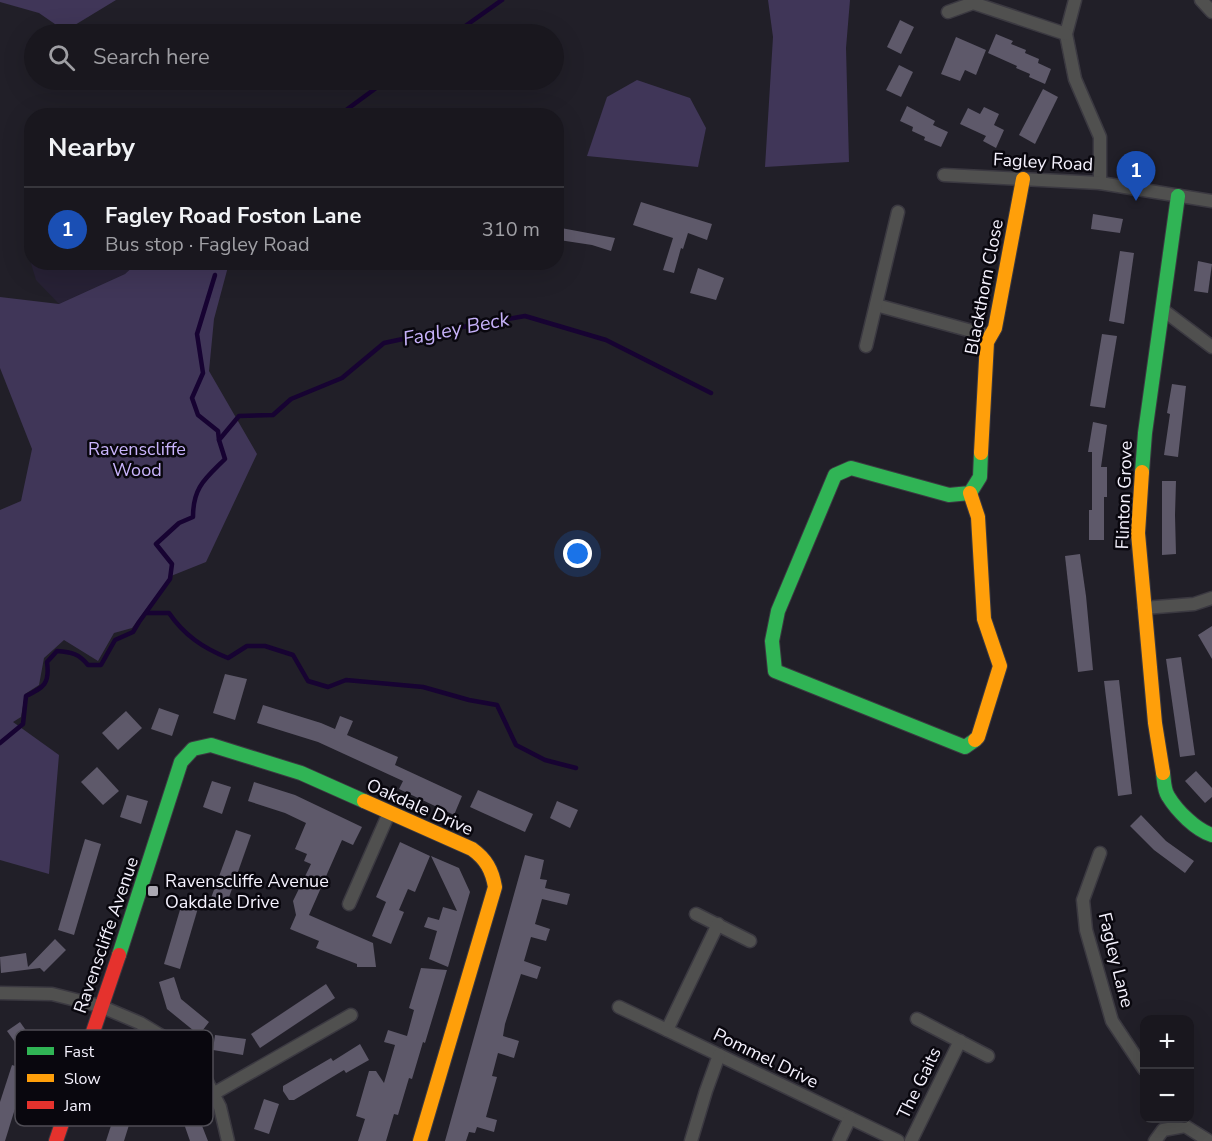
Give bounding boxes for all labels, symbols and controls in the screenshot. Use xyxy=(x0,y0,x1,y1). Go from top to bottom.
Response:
search box xyxy=(24,24,564,90)
icon: search xyxy=(45,41,78,74)
text: Search here xyxy=(93,42,210,72)
text: Nearby xyxy=(48,130,135,165)
street label: Fagley Road xyxy=(992,147,1094,177)
pin: 1 xyxy=(1116,152,1156,201)
text: Fagley Road Foston Lane xyxy=(105,201,361,231)
text: 1 xyxy=(62,216,74,243)
text: 310 m xyxy=(482,216,540,243)
street label: Blackthorn Close xyxy=(959,217,1009,357)
text: Bus stop · Fagley Road xyxy=(105,231,310,258)
water label: Fagley Beck xyxy=(400,305,513,353)
park label: Ravenscliffe Wood xyxy=(88,437,186,482)
street label: Flinton Grove xyxy=(1110,440,1138,550)
your location xyxy=(563,539,592,568)
street label: Oakdale Drive xyxy=(363,773,477,841)
street label: Ravenscliffe Avenue xyxy=(68,854,144,1016)
place label: Ravenscliffe Avenue Oakdale Drive xyxy=(165,869,329,914)
marker: Ravenscliffe Avenue Oakdale Drive xyxy=(146,884,160,898)
street label: Fagley Lane xyxy=(1093,910,1139,1010)
map controls xyxy=(1140,1015,1194,1123)
button: + xyxy=(1140,1015,1194,1069)
street label: Pommel Drive xyxy=(709,1022,823,1094)
legend xyxy=(15,1030,213,1126)
text: Fast xyxy=(64,1041,95,1063)
street label: The Gaits xyxy=(891,1043,947,1123)
text: Slow xyxy=(64,1068,101,1090)
button: − xyxy=(1140,1069,1194,1123)
text: Jam xyxy=(63,1095,91,1117)

